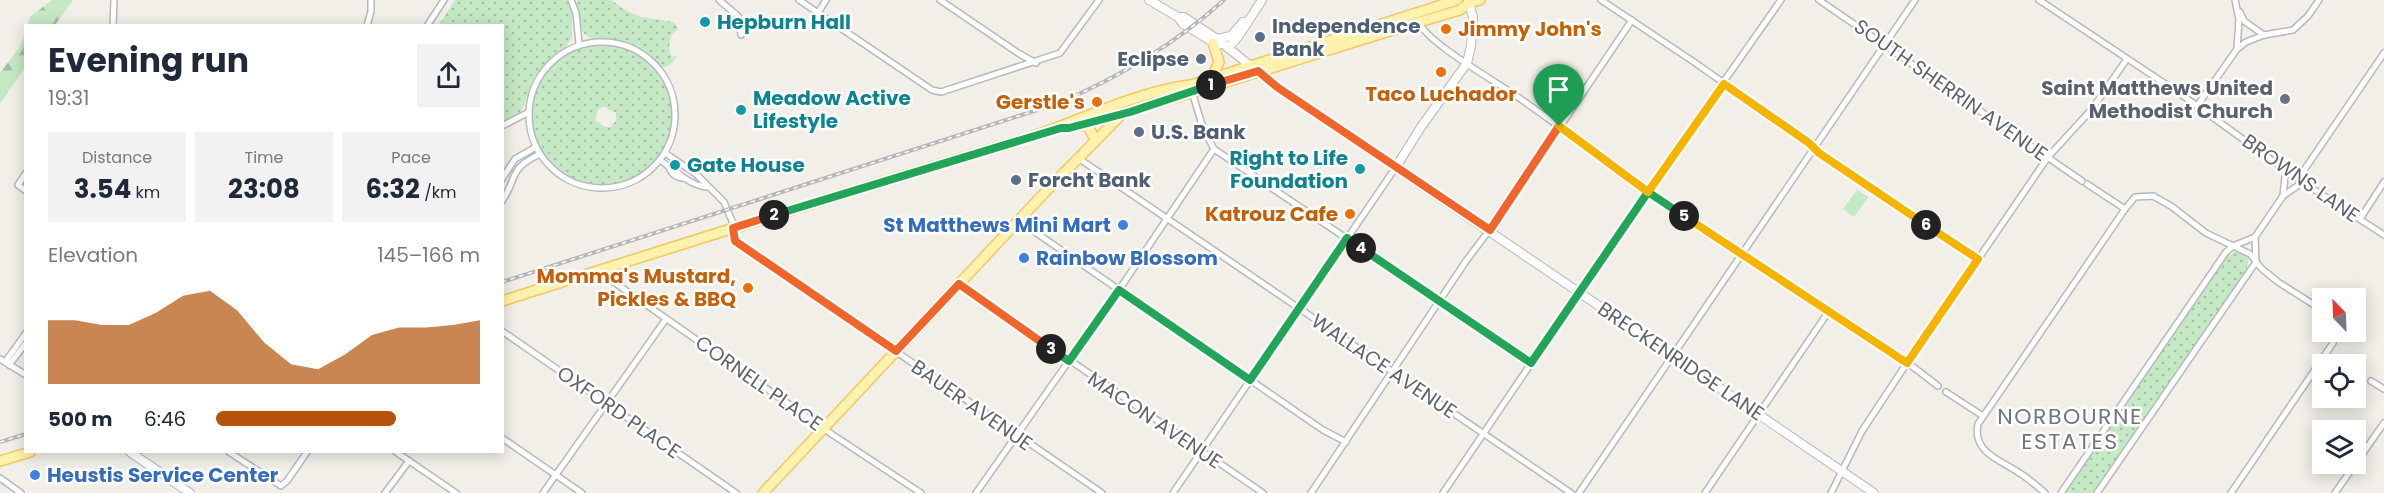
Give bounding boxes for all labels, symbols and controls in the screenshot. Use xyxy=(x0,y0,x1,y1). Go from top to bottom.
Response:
place label: Hepburn Hall xyxy=(717,8,851,36)
place label: Independence Bank xyxy=(1272,12,1420,63)
street label: SOUTH SHERRIN AVENUE xyxy=(1849,12,2053,168)
marker: Hepburn Hall xyxy=(698,15,712,29)
place label: Jimmy John's xyxy=(1458,15,1602,43)
marker: Jimmy John's xyxy=(1439,22,1453,36)
marker: Independence Bank xyxy=(1253,30,1267,44)
text: Evening run xyxy=(48,37,249,84)
button: share xyxy=(417,44,480,107)
place label: Eclipse xyxy=(1117,45,1189,73)
marker: Eclipse xyxy=(1194,52,1208,66)
pin xyxy=(1533,64,1584,126)
marker: Taco Luchador xyxy=(1434,65,1448,79)
pin: 1 xyxy=(1196,70,1226,100)
text: 1 xyxy=(1208,73,1214,96)
icon: arrive xyxy=(1542,73,1575,106)
place label: Saint Matthews United Methodist Church xyxy=(2041,74,2273,125)
place label: Taco Luchador xyxy=(1365,80,1517,108)
text: 19:31 xyxy=(48,84,89,112)
place label: Meadow Active Lifestyle xyxy=(753,84,911,135)
place label: Gerstle's xyxy=(996,88,1085,116)
marker: Saint Matthews United Methodist Church xyxy=(2278,92,2292,106)
marker: Gerstle's xyxy=(1090,95,1104,109)
marker: Meadow Active Lifestyle xyxy=(734,103,748,117)
place label: U.S. Bank xyxy=(1151,118,1246,146)
marker: U.S. Bank xyxy=(1132,125,1146,139)
street label: BROWNS LANE xyxy=(2237,127,2365,229)
place label: Right to Life Foundation xyxy=(1230,144,1348,195)
text: Distance xyxy=(82,146,152,169)
text: Time xyxy=(245,146,284,169)
text: Pace xyxy=(391,146,431,169)
place label: Gate House xyxy=(687,151,805,179)
marker: Gate House xyxy=(668,158,682,172)
marker: Right to Life Foundation xyxy=(1353,162,1367,176)
place label: Forcht Bank xyxy=(1028,166,1151,194)
text: 3.54 xyxy=(74,171,131,207)
text: 23:08 xyxy=(228,171,300,207)
text: 6:32 xyxy=(365,171,420,207)
marker: Forcht Bank xyxy=(1009,173,1023,187)
text: km xyxy=(131,181,160,204)
text: /km xyxy=(420,181,457,204)
pin: 2 xyxy=(759,200,789,230)
place label: Katrouz Cafe xyxy=(1205,200,1338,228)
pin: 5 xyxy=(1669,201,1699,231)
text: 2 xyxy=(769,203,779,226)
text: 5 xyxy=(1679,204,1689,227)
marker: Katrouz Cafe xyxy=(1343,207,1357,221)
pin: 6 xyxy=(1911,210,1941,240)
place label: St Matthews Mini Mart xyxy=(883,211,1111,239)
text: 6 xyxy=(1921,213,1931,236)
marker: St Matthews Mini Mart xyxy=(1116,218,1130,232)
pin: 4 xyxy=(1346,233,1376,263)
text: 4 xyxy=(1356,236,1366,259)
text: Elevation xyxy=(48,241,138,269)
text: 145–166 m xyxy=(377,241,480,269)
place label: Rainbow Blossom xyxy=(1036,244,1218,272)
marker: Rainbow Blossom xyxy=(1017,251,1031,265)
place label: Momma's Mustard, Pickles & BBQ xyxy=(537,262,736,313)
marker: Momma's Mustard, Pickles & BBQ xyxy=(741,281,755,295)
north arrow xyxy=(2312,288,2366,342)
map controls xyxy=(2312,288,2366,474)
street label: BRECKENRIDGE LANE xyxy=(1592,295,1770,427)
street label: WALLACE AVENUE xyxy=(1306,307,1462,425)
street label: CORNELL PLACE xyxy=(690,329,828,437)
pin: 3 xyxy=(1036,334,1066,364)
text: 3 xyxy=(1046,337,1056,360)
street label: BAUER AVENUE xyxy=(906,353,1038,457)
button: locate xyxy=(2312,354,2366,408)
street label: OXFORD PLACE xyxy=(552,359,686,465)
street label: MACON AVENUE xyxy=(1082,365,1228,475)
district label: NORBOURNE ESTATES xyxy=(1997,401,2143,457)
text: 500 m xyxy=(48,405,113,433)
text: 6:46 xyxy=(144,405,186,433)
button: layers xyxy=(2312,420,2366,474)
place label: Heustis Service Center xyxy=(47,461,279,489)
marker: Heustis Service Center xyxy=(28,468,42,482)

